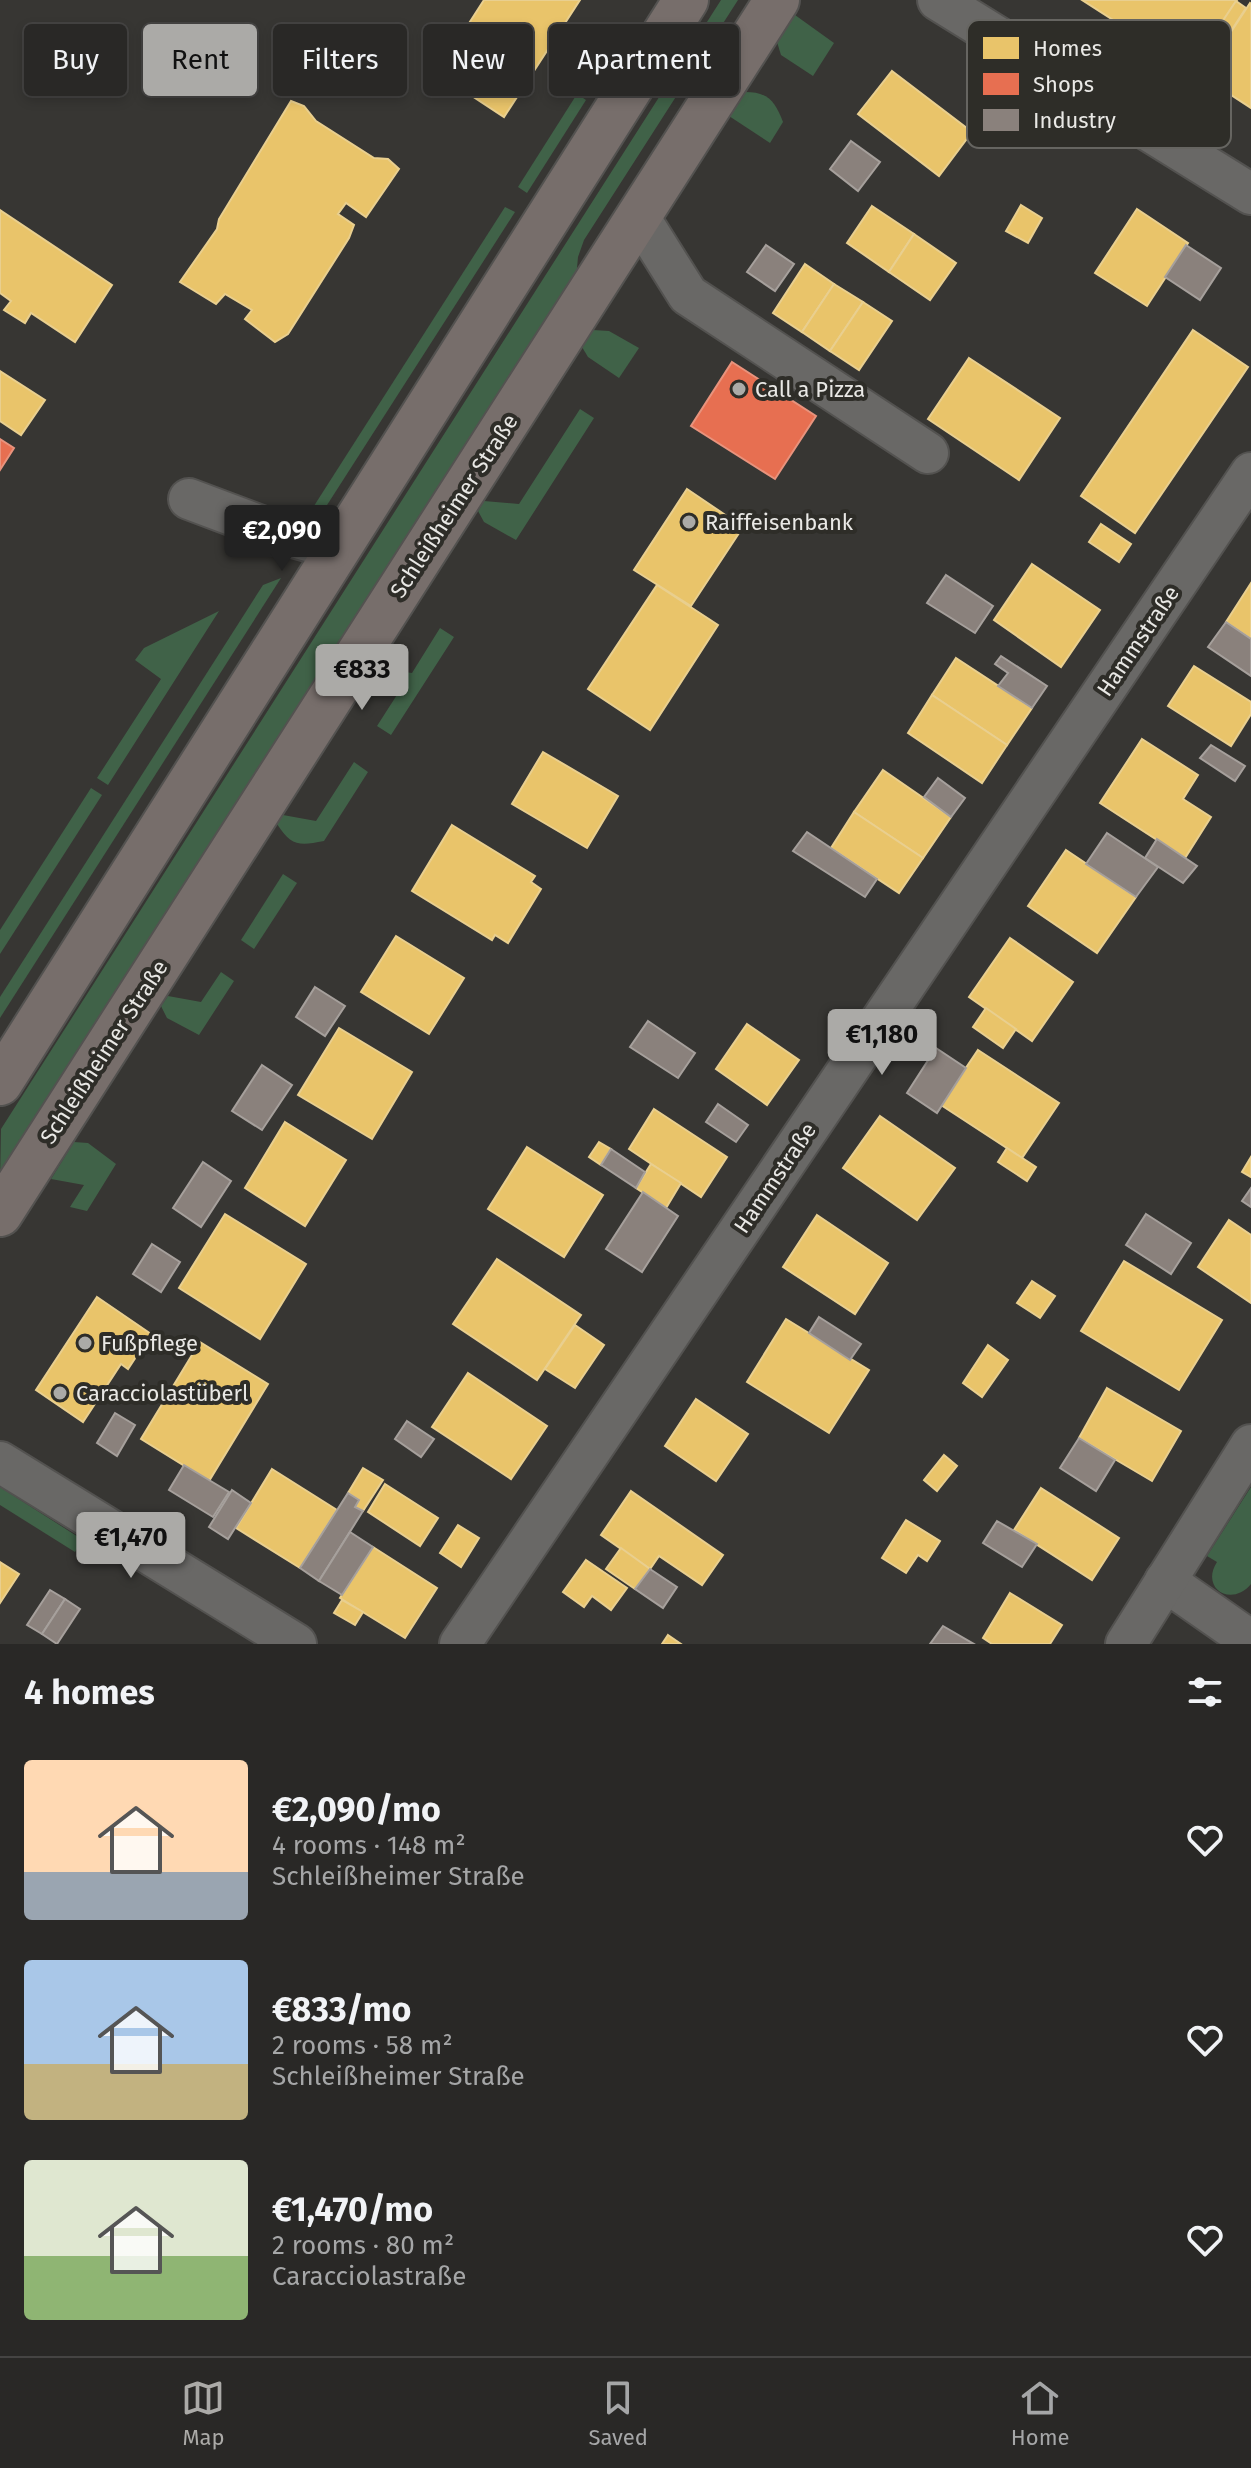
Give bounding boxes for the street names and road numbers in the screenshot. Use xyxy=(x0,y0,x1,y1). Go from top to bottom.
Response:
street label: Schleißheimer Straße xyxy=(384,409,524,603)
street label: Hammstraße xyxy=(1091,581,1185,701)
street label: Schleißheimer Straße xyxy=(34,955,174,1149)
street label: Hammstraße xyxy=(728,1118,822,1238)

